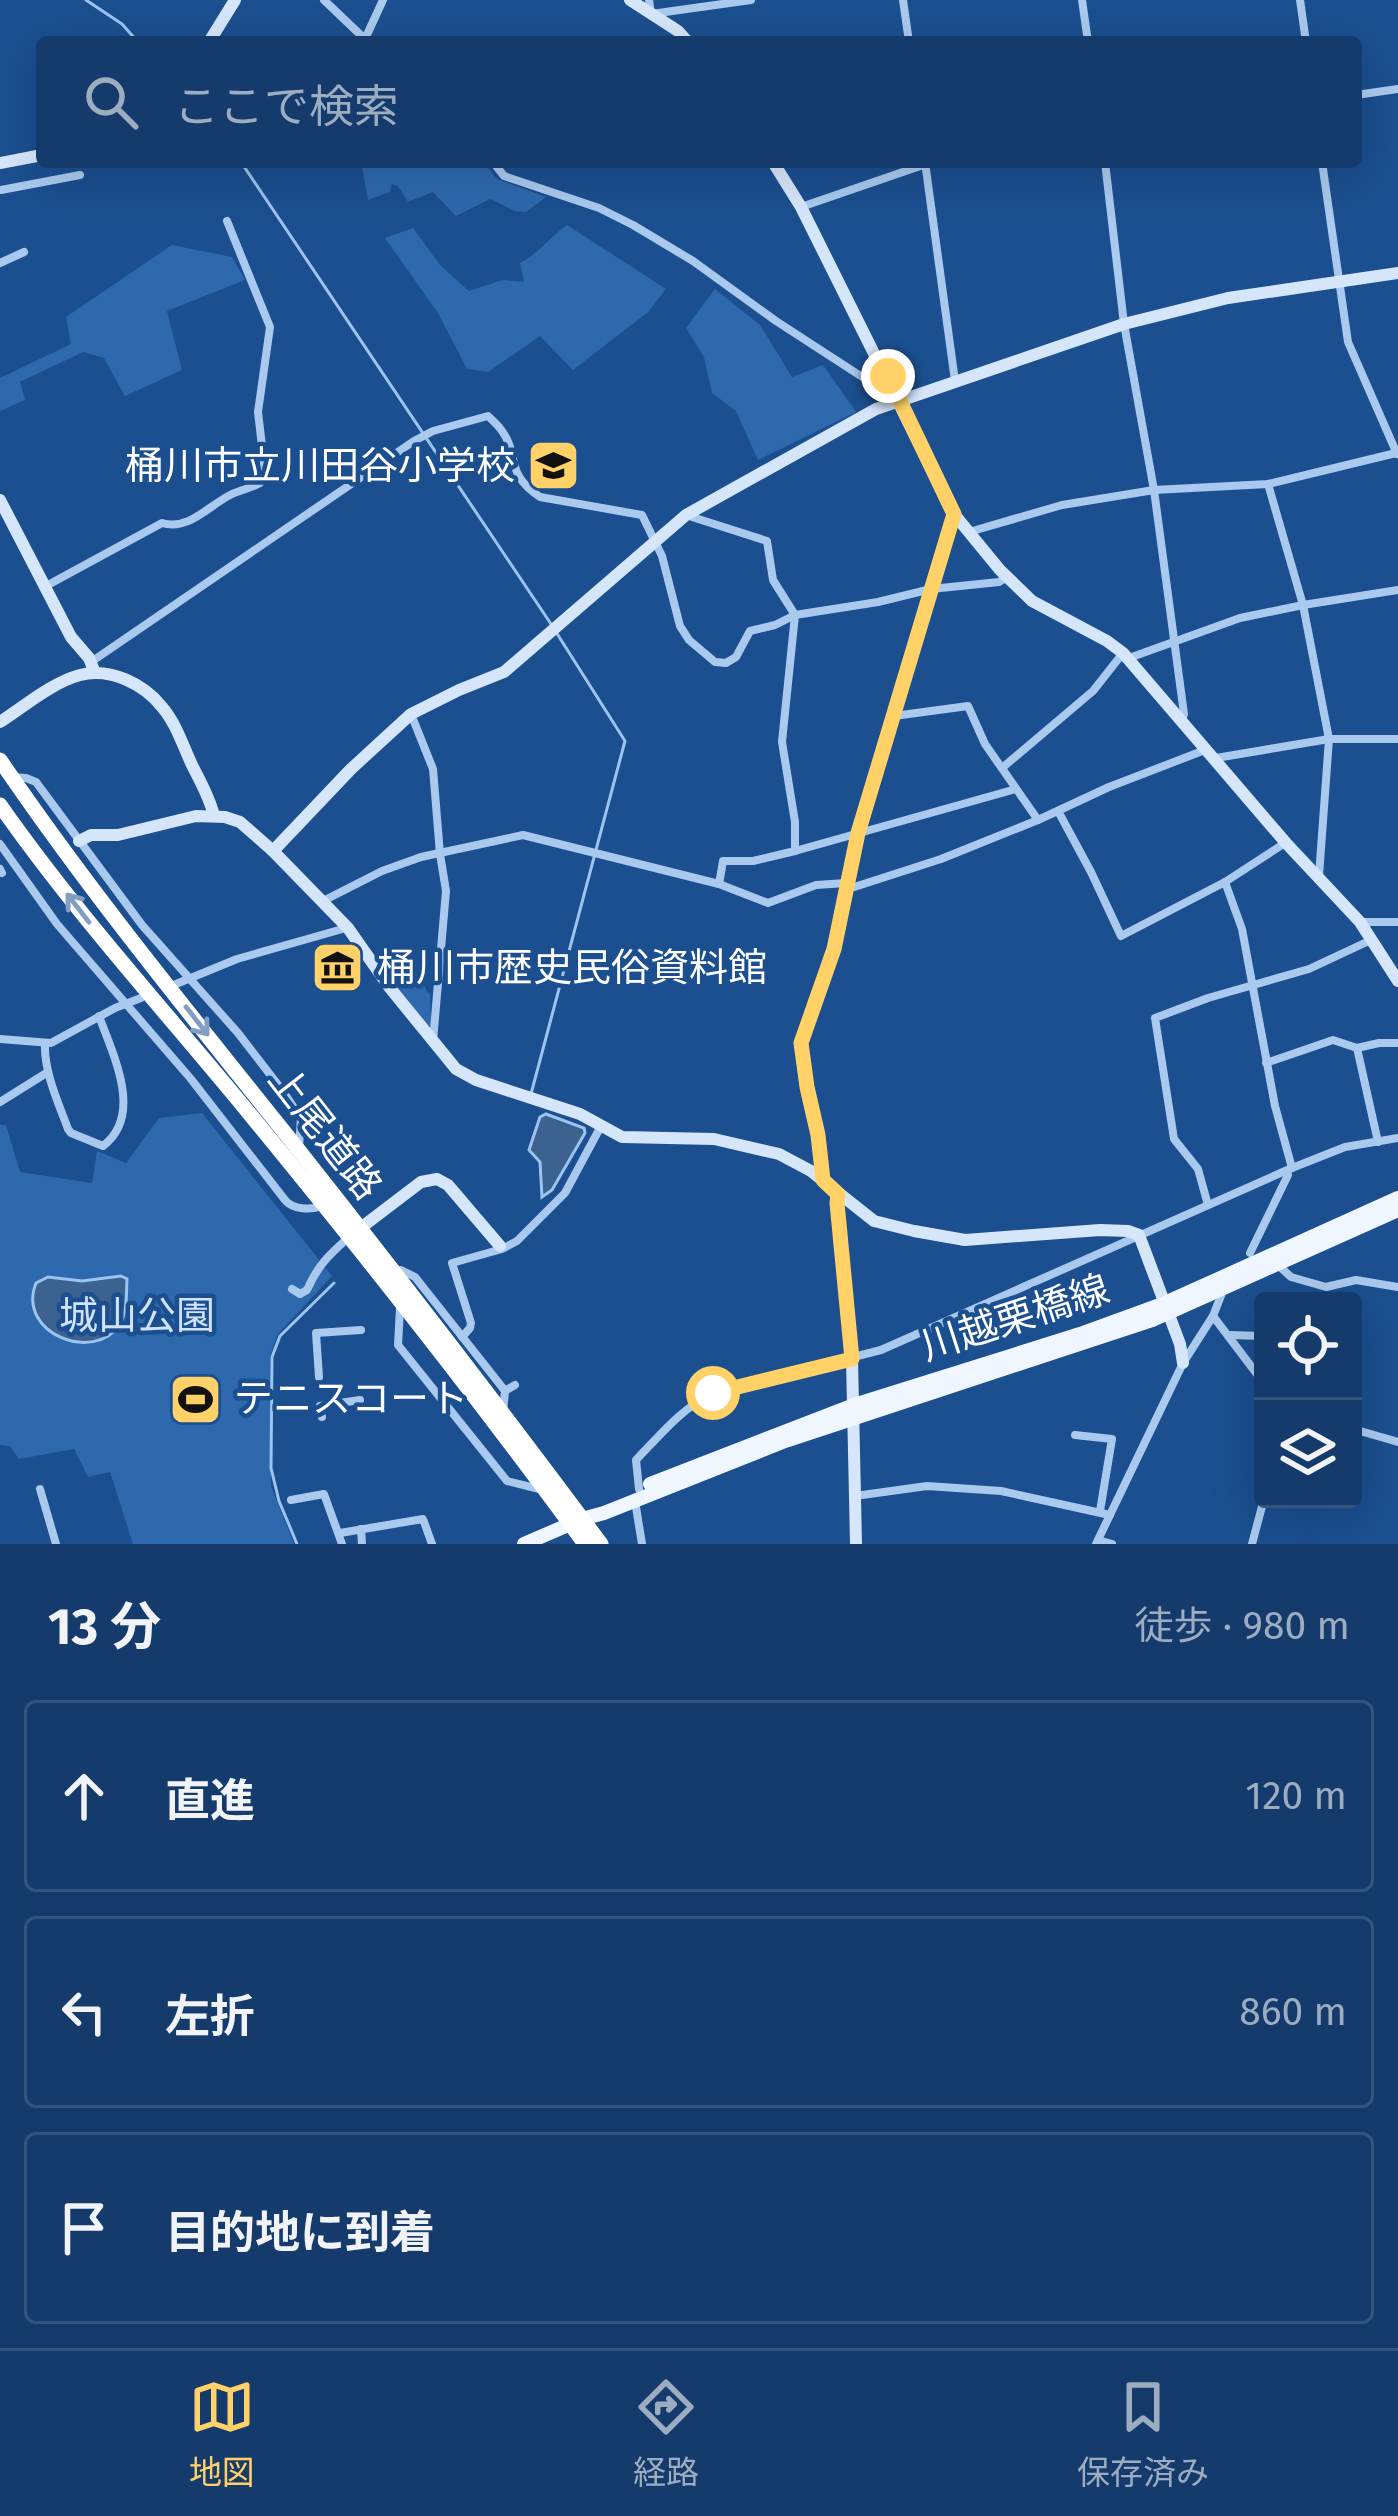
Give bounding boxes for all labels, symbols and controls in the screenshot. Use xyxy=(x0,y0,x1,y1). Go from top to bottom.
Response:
search box xyxy=(36,36,1362,168)
icon: search xyxy=(78,69,144,135)
text: ここで検索 xyxy=(174,80,399,134)
route end xyxy=(861,349,915,403)
school or university icon: 桶川市立川田谷小学校 xyxy=(526,438,582,494)
place label: 桶川市立川田谷小学校 xyxy=(125,443,515,489)
one-way arrow xyxy=(65,892,92,924)
museum icon: 桶川市歴史民俗資料館 xyxy=(310,940,366,996)
place label: 桶川市歴史民俗資料館 xyxy=(377,945,767,991)
one-way arrow xyxy=(183,1005,210,1037)
street label: 上尾道路 xyxy=(259,1057,391,1209)
street label: 川越栗橋線 xyxy=(915,1266,1115,1370)
map controls xyxy=(1254,1292,1362,1508)
button: locate xyxy=(1254,1292,1362,1400)
park label: 城山公園 xyxy=(59,1293,215,1339)
route start xyxy=(686,1366,740,1420)
sports icon: テニスコート xyxy=(167,1371,223,1427)
place label: テニスコート xyxy=(234,1376,468,1422)
button: layers xyxy=(1254,1400,1362,1508)
text: 13 分 xyxy=(48,1596,161,1658)
text: 徒歩 · 980 m xyxy=(1134,1603,1350,1649)
icon: ahead xyxy=(51,1763,117,1829)
text: 120 m xyxy=(1245,1773,1347,1819)
text: 直進 xyxy=(165,1774,255,1828)
icon: left xyxy=(51,1979,117,2045)
text: 860 m xyxy=(1239,1989,1347,2035)
text: 左折 xyxy=(165,1990,255,2044)
icon: arrive xyxy=(51,2195,117,2261)
text: 目的地に到着 xyxy=(165,2206,435,2260)
tab: 地図 xyxy=(189,2374,255,2494)
tab: 経路 xyxy=(633,2374,699,2494)
tab: 保存済み xyxy=(1077,2374,1209,2494)

